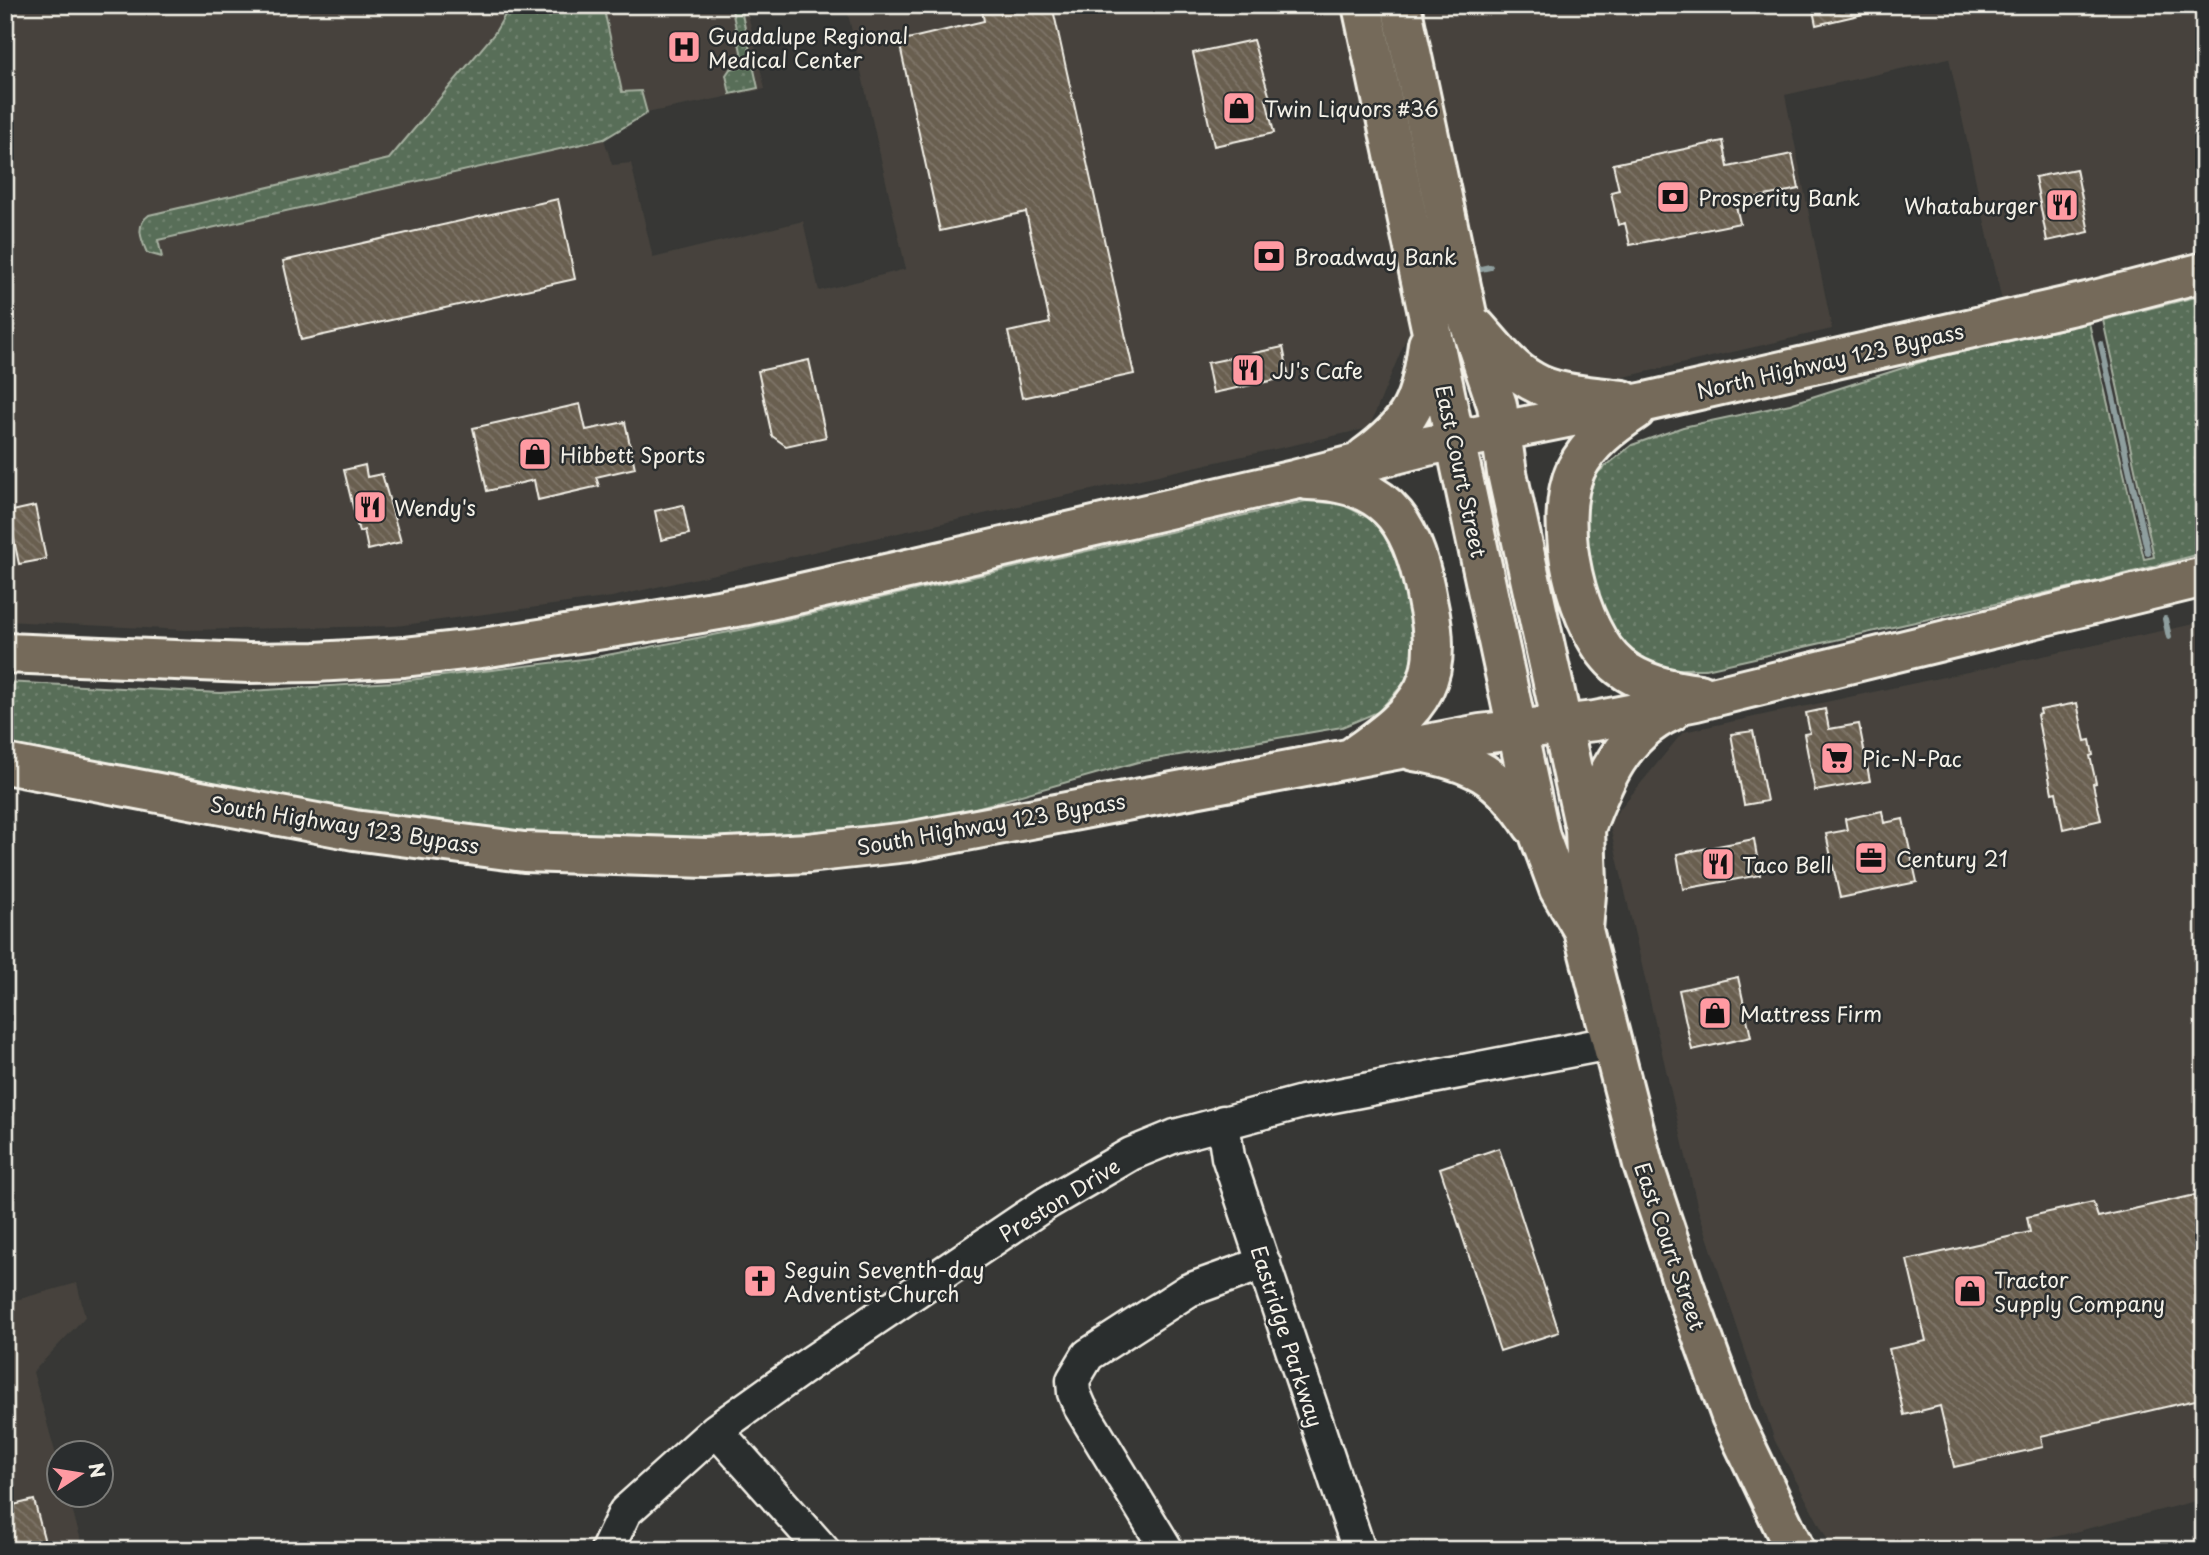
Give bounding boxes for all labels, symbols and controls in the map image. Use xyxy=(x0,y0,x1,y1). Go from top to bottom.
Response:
place label: Guadalupe Regional Medical Center xyxy=(708,19,908,75)
hospital icon: Guadalupe Regional Medical Center xyxy=(665,28,703,66)
shop icon: Twin Liquors #36 xyxy=(1220,89,1258,127)
place label: Twin Liquors #36 xyxy=(1264,92,1439,124)
bank icon: Prosperity Bank xyxy=(1654,178,1692,216)
place label: Prosperity Bank xyxy=(1698,181,1860,213)
restaurant icon: Whataburger xyxy=(2043,186,2081,224)
place label: Whataburger xyxy=(1904,189,2038,221)
bank icon: Broadway Bank xyxy=(1250,237,1288,275)
place label: Broadway Bank xyxy=(1294,240,1457,272)
street label: North Highway 123 Bypass xyxy=(1693,314,1967,406)
restaurant icon: JJ's Cafe xyxy=(1229,351,1267,389)
place label: JJ's Cafe xyxy=(1272,354,1363,386)
street label: East Court Street xyxy=(1428,382,1496,560)
shop icon: Hibbett Sports xyxy=(516,435,554,473)
place label: Hibbett Sports xyxy=(560,438,705,470)
restaurant icon: Wendy's xyxy=(351,488,389,526)
place label: Wendy's xyxy=(394,491,476,523)
supermarket icon: Pic-N-Pac xyxy=(1818,739,1856,777)
place label: Pic-N-Pac xyxy=(1862,742,1962,774)
street label: South Highway 123 Bypass xyxy=(854,784,1128,862)
street label: South Highway 123 Bypass xyxy=(208,787,482,861)
office icon: Century 21 xyxy=(1852,839,1890,877)
place label: Century 21 xyxy=(1896,842,2008,874)
restaurant icon: Taco Bell xyxy=(1699,845,1737,883)
place label: Taco Bell xyxy=(1742,848,1831,880)
shop icon: Mattress Firm xyxy=(1696,994,1734,1032)
place label: Mattress Firm xyxy=(1740,997,1882,1029)
street label: Preston Drive xyxy=(992,1149,1126,1249)
street label: East Court Street xyxy=(1627,1158,1715,1334)
street label: Eastridge Parkway xyxy=(1244,1241,1332,1431)
place label: Seguin Seventh-day Adventist Church xyxy=(784,1253,985,1309)
church icon: Seguin Seventh-day Adventist Church xyxy=(741,1262,779,1300)
place label: Tractor Supply Company xyxy=(1994,1263,2165,1319)
shop icon: Tractor Supply Company xyxy=(1951,1272,1989,1310)
north arrow xyxy=(46,1440,116,1510)
text: N xyxy=(82,1460,113,1481)

